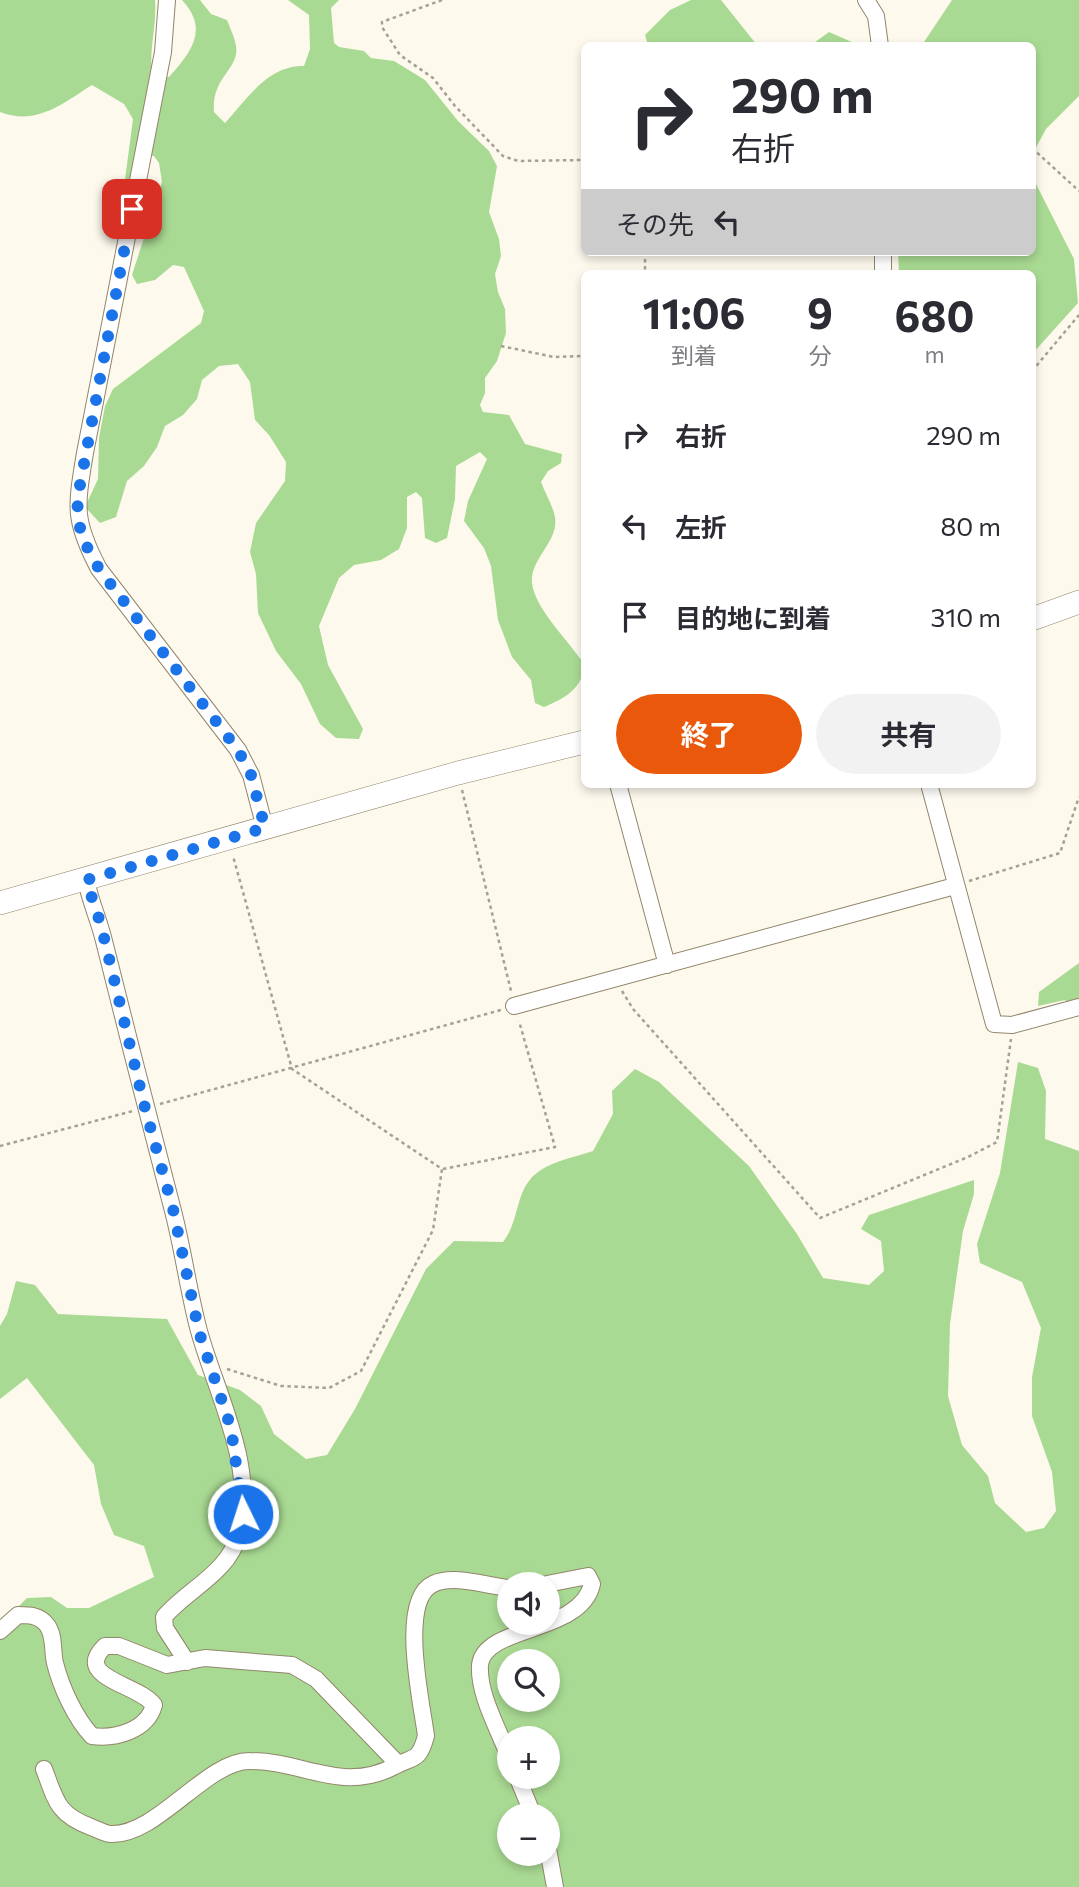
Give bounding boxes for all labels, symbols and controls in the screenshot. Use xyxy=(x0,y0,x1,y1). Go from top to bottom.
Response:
text: 290 m xyxy=(731,63,873,123)
icon: right xyxy=(616,70,707,161)
text: 右折 xyxy=(731,127,795,167)
pin xyxy=(102,179,162,239)
icon: arrive xyxy=(113,190,151,228)
icon: left xyxy=(708,203,746,241)
text: その先 xyxy=(616,208,694,239)
text: 11:06 xyxy=(643,286,746,338)
text: 9 xyxy=(807,286,833,338)
text: 680 xyxy=(895,289,974,341)
text: m xyxy=(924,340,945,368)
text: 到着 xyxy=(671,341,717,369)
text: 分 xyxy=(809,341,832,369)
icon: right xyxy=(616,416,654,454)
text: 290 m xyxy=(926,419,1001,450)
text: 右折 xyxy=(675,420,727,451)
icon: left xyxy=(616,507,654,545)
text: 80 m xyxy=(941,510,1001,541)
text: 左折 xyxy=(675,511,727,542)
icon: arrive xyxy=(616,598,654,636)
text: 310 m xyxy=(930,601,1001,632)
text: 目的地に到着 xyxy=(675,602,831,633)
button: 終了 xyxy=(616,694,802,774)
button: 共有 xyxy=(816,694,1001,774)
position arrow xyxy=(206,1477,280,1551)
map controls xyxy=(497,1572,560,1866)
button: sound xyxy=(497,1572,560,1635)
button: search xyxy=(497,1649,560,1712)
button: + xyxy=(497,1726,560,1789)
button: − xyxy=(497,1803,560,1866)

